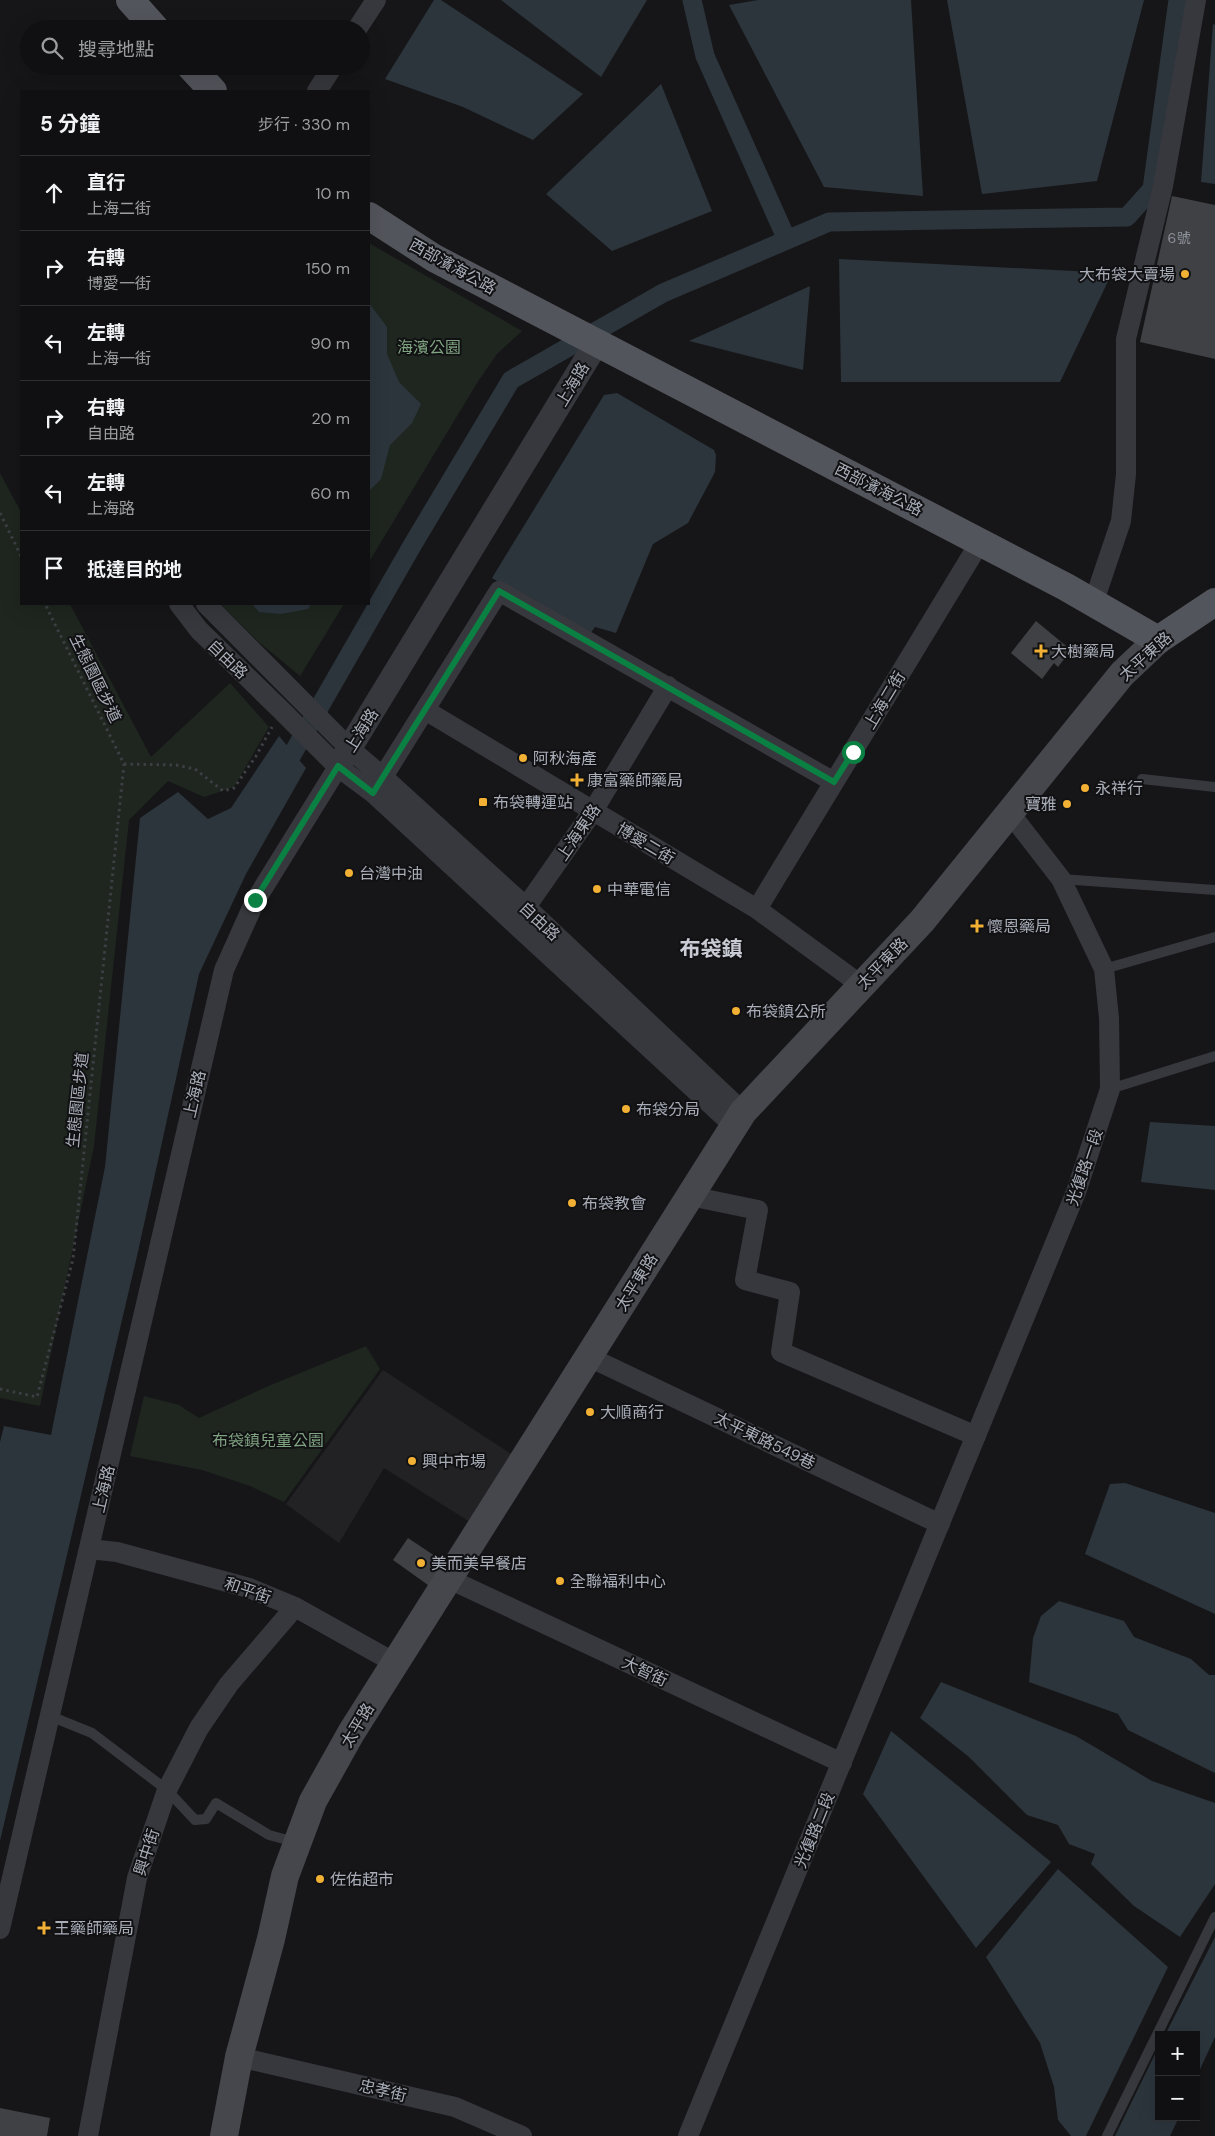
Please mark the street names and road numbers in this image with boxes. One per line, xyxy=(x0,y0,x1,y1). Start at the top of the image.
street label: 西部濱海公路 xyxy=(406,234,500,299)
street label: 上海路 xyxy=(551,358,594,410)
street label: 西部濱海公路 xyxy=(831,458,926,521)
street label: 太平東路 xyxy=(1115,627,1176,686)
street label: 生態園區步道 xyxy=(65,630,126,726)
street label: 自由路 xyxy=(203,635,252,684)
street label: 上海二街 xyxy=(859,667,910,733)
street label: 上海路 xyxy=(340,704,383,756)
street label: 上海東路 xyxy=(552,800,605,865)
street label: 博愛二街 xyxy=(613,818,679,869)
street label: 自由路 xyxy=(515,897,564,945)
street label: 太平東路 xyxy=(853,933,912,994)
street label: 生態園區步道 xyxy=(62,1051,93,1149)
street label: 上海路 xyxy=(179,1068,210,1120)
street label: 光復路一段 xyxy=(1062,1126,1107,1208)
street label: 太平東路 xyxy=(611,1250,662,1315)
street label: 太平東路549巷 xyxy=(711,1407,819,1474)
street label: 上海路 xyxy=(88,1463,119,1515)
street label: 和平街 xyxy=(222,1573,274,1608)
street label: 大智街 xyxy=(619,1652,671,1691)
street label: 太平路 xyxy=(336,1699,379,1751)
street label: 光復路二段 xyxy=(790,1789,839,1871)
street label: 興中街 xyxy=(129,1826,164,1878)
street label: 忠孝街 xyxy=(357,2075,409,2106)

